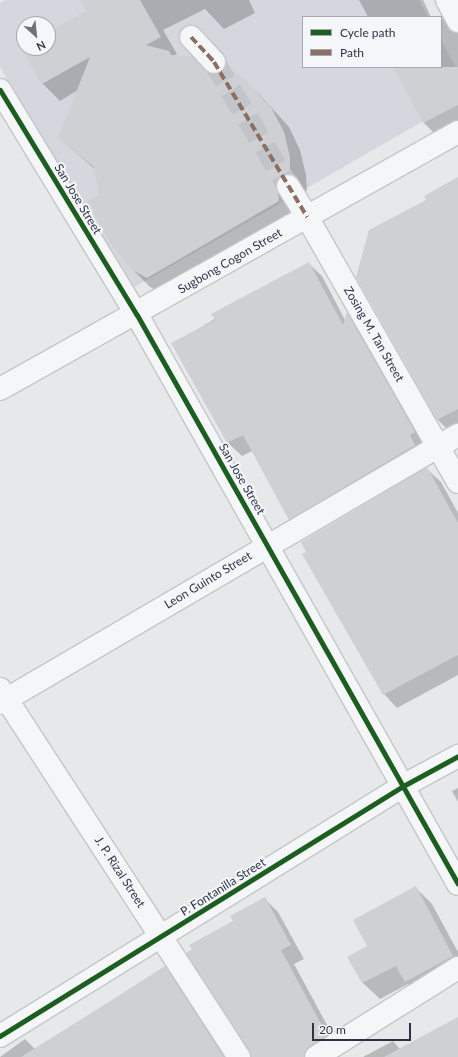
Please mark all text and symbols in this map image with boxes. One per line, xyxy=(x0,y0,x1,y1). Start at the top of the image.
north arrow xyxy=(16,16,56,56)
legend xyxy=(302,16,442,68)
text: Cycle path xyxy=(340,25,395,40)
text: N xyxy=(34,39,48,54)
text: Path xyxy=(340,45,364,60)
street label: San Jose Street xyxy=(51,161,105,237)
street label: Sugbong Cogon Street xyxy=(175,225,285,297)
street label: Zosing M. Tan Street xyxy=(341,284,407,384)
street label: San Jose Street xyxy=(216,441,268,517)
street label: Leon Guinto Street xyxy=(162,548,254,612)
street label: J. P. Rizal Street xyxy=(92,834,148,910)
street label: P. Fontanilla Street xyxy=(178,855,268,919)
scale bar xyxy=(314,1015,413,1041)
text: 20 m xyxy=(319,1022,346,1037)

